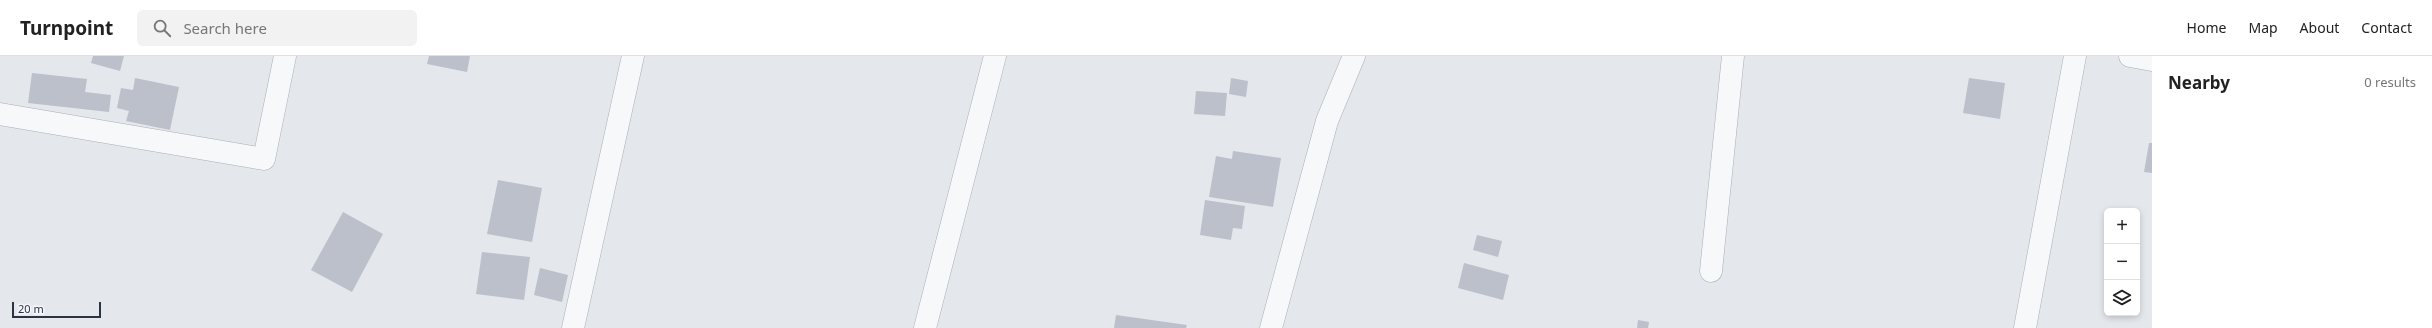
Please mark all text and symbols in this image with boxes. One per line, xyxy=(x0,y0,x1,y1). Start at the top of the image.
search box xyxy=(137,10,417,46)
text: Turnpoint xyxy=(20,15,113,41)
icon: search xyxy=(151,17,173,39)
text: Search here xyxy=(183,18,267,38)
text: Home xyxy=(2187,18,2226,37)
text: Map xyxy=(2248,18,2278,37)
text: About xyxy=(2300,18,2339,37)
text: Contact xyxy=(2361,18,2412,37)
text: Nearby xyxy=(2168,71,2230,94)
text: 0 results xyxy=(2364,73,2416,91)
map controls xyxy=(2104,208,2140,316)
button: + xyxy=(2104,208,2140,244)
button: − xyxy=(2104,244,2140,280)
button: layers xyxy=(2104,280,2140,316)
scale bar xyxy=(12,300,101,319)
text: 20 m xyxy=(18,301,44,316)

